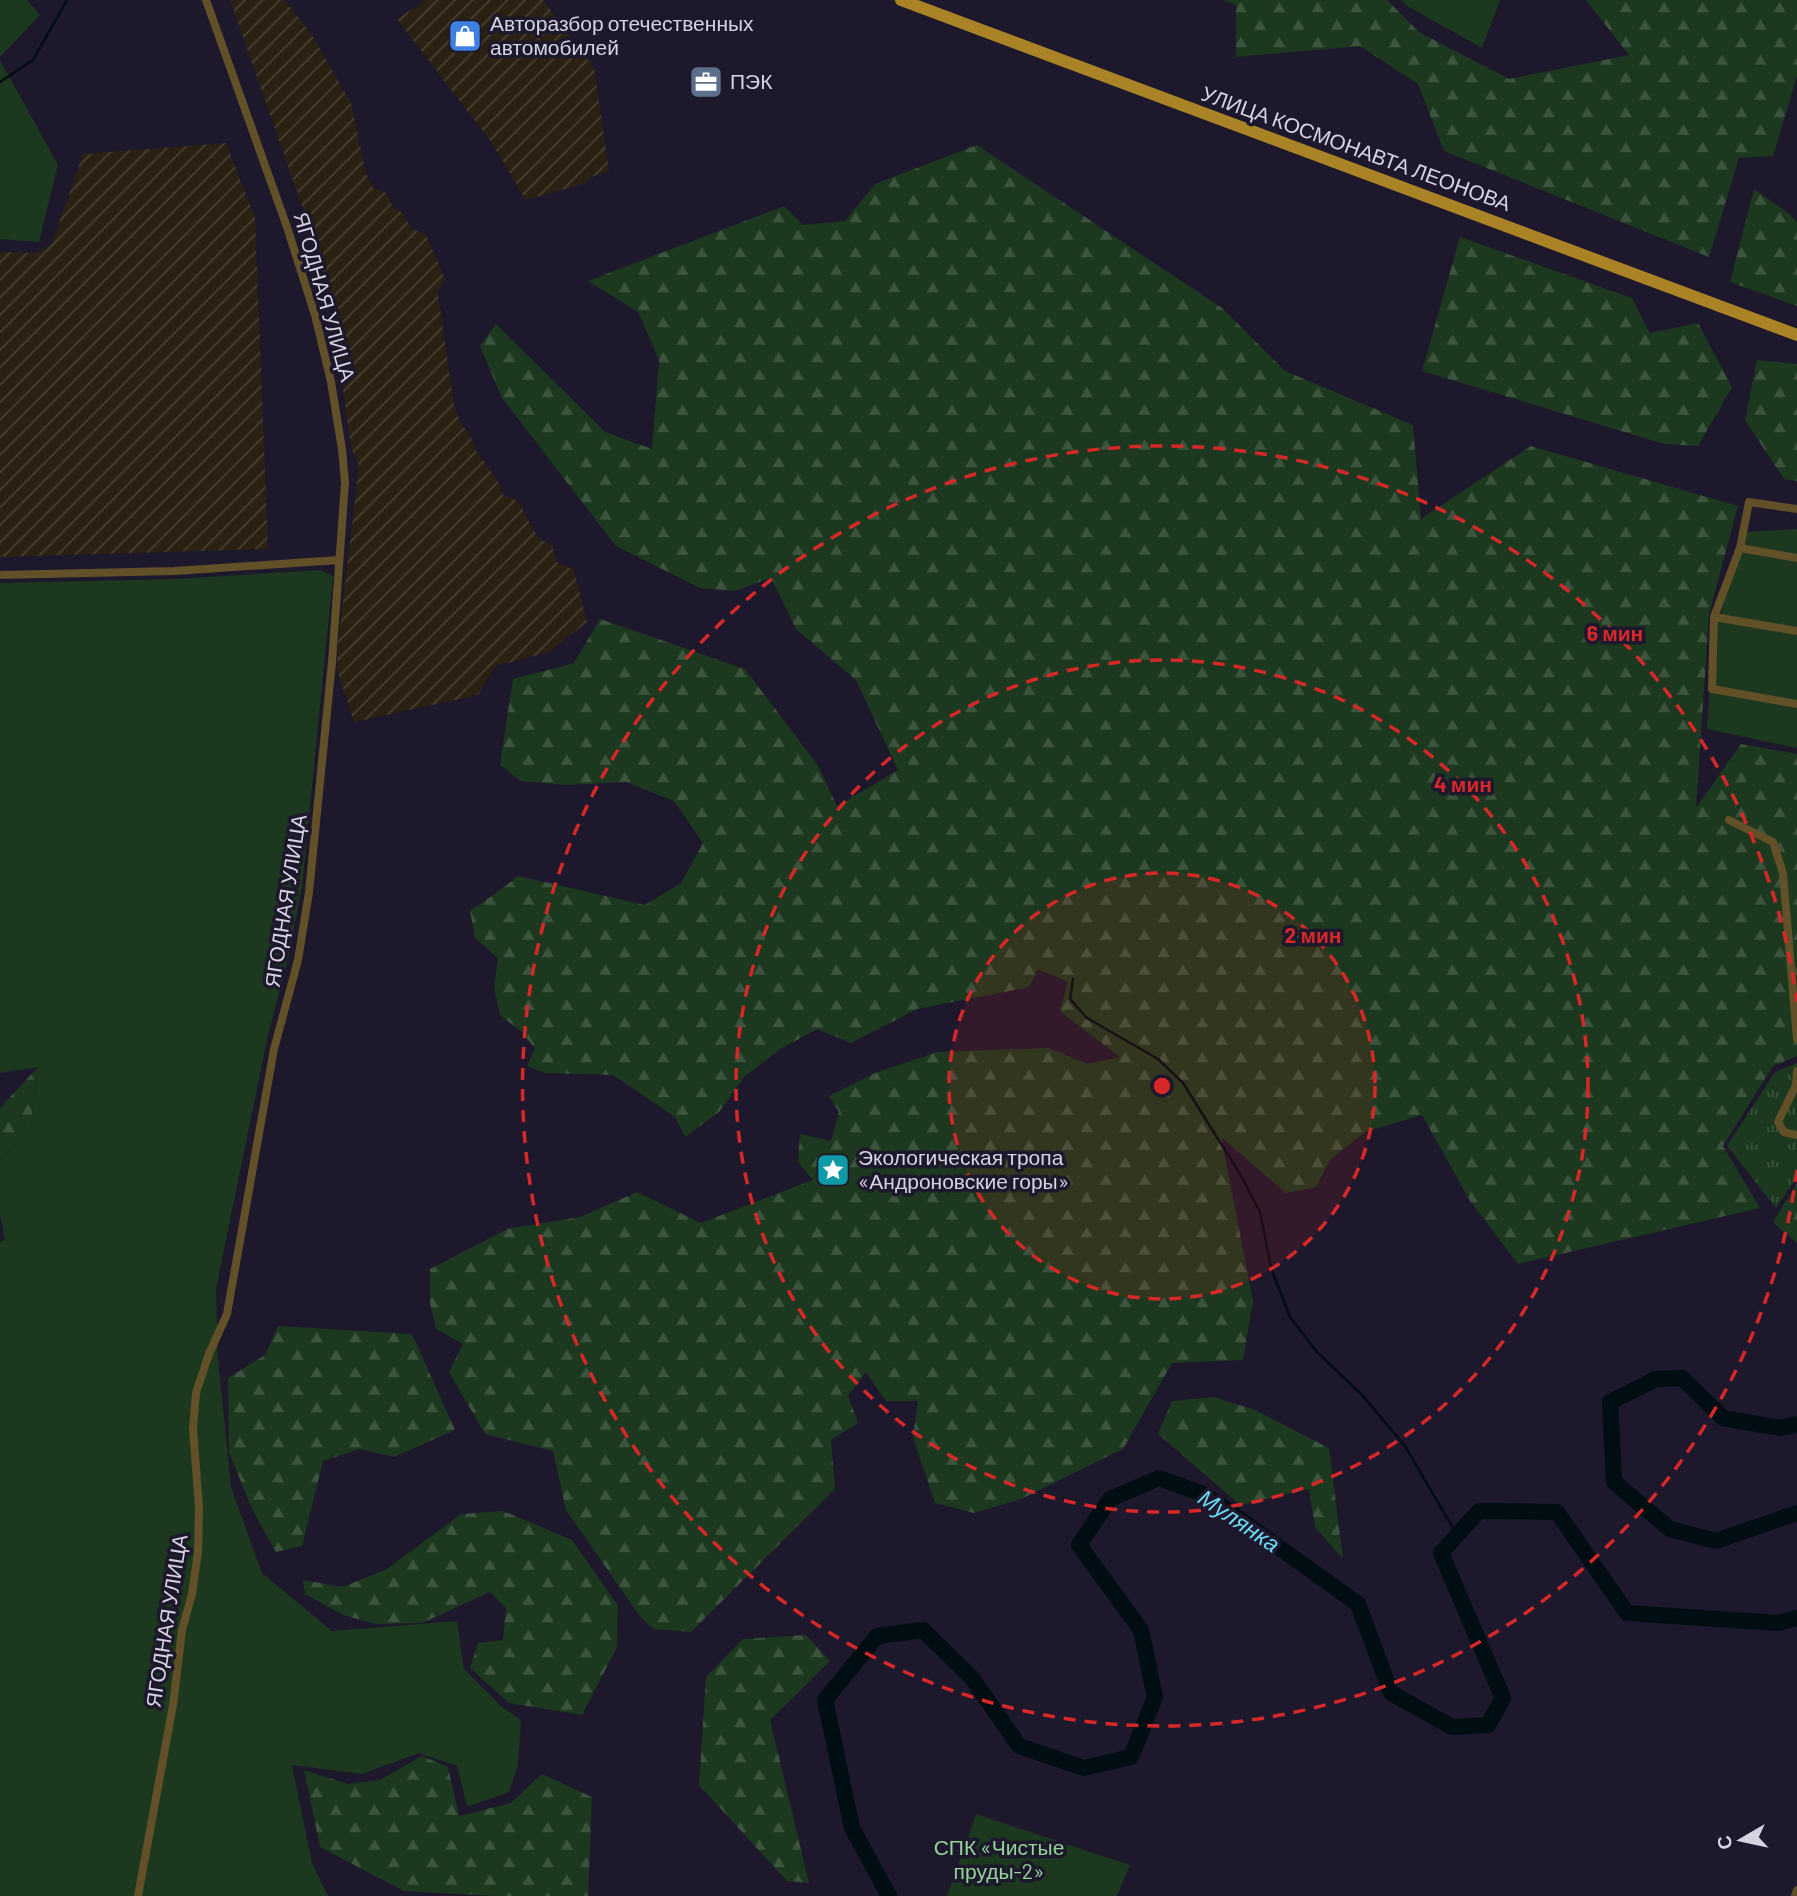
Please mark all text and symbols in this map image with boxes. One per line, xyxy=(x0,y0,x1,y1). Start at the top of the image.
place label: Авторазбор отечественных автомобилей xyxy=(490,10,754,59)
shop icon: Авторазбор отечественных автомобилей xyxy=(446,17,484,55)
office icon: ПЭК xyxy=(687,63,725,101)
place label: ПЭК xyxy=(730,68,773,93)
street label: УЛИЦА КОСМОНАВТА ЛЕОНОВА xyxy=(1198,80,1515,215)
street label: ЯГОДНАЯ УЛИЦА xyxy=(289,209,362,384)
text: 6 мин xyxy=(1587,620,1643,645)
text: 4 мин xyxy=(1434,771,1492,796)
street label: ЯГОДНАЯ УЛИЦА xyxy=(258,812,311,989)
text: 2 мин xyxy=(1284,922,1342,947)
centre of rings xyxy=(1150,1074,1174,1098)
place label: Экологическая тропа «Андроновские горы» xyxy=(858,1144,1069,1193)
place icon: Экологическая тропа «Андроновские горы» xyxy=(814,1151,852,1189)
water label: Мулянка xyxy=(1193,1483,1286,1558)
street label: ЯГОДНАЯ УЛИЦА xyxy=(139,1532,192,1709)
north arrow xyxy=(1706,1805,1776,1875)
park label: СПК «Чистые пруды-2» xyxy=(934,1834,1064,1883)
text: С xyxy=(1711,1834,1736,1851)

